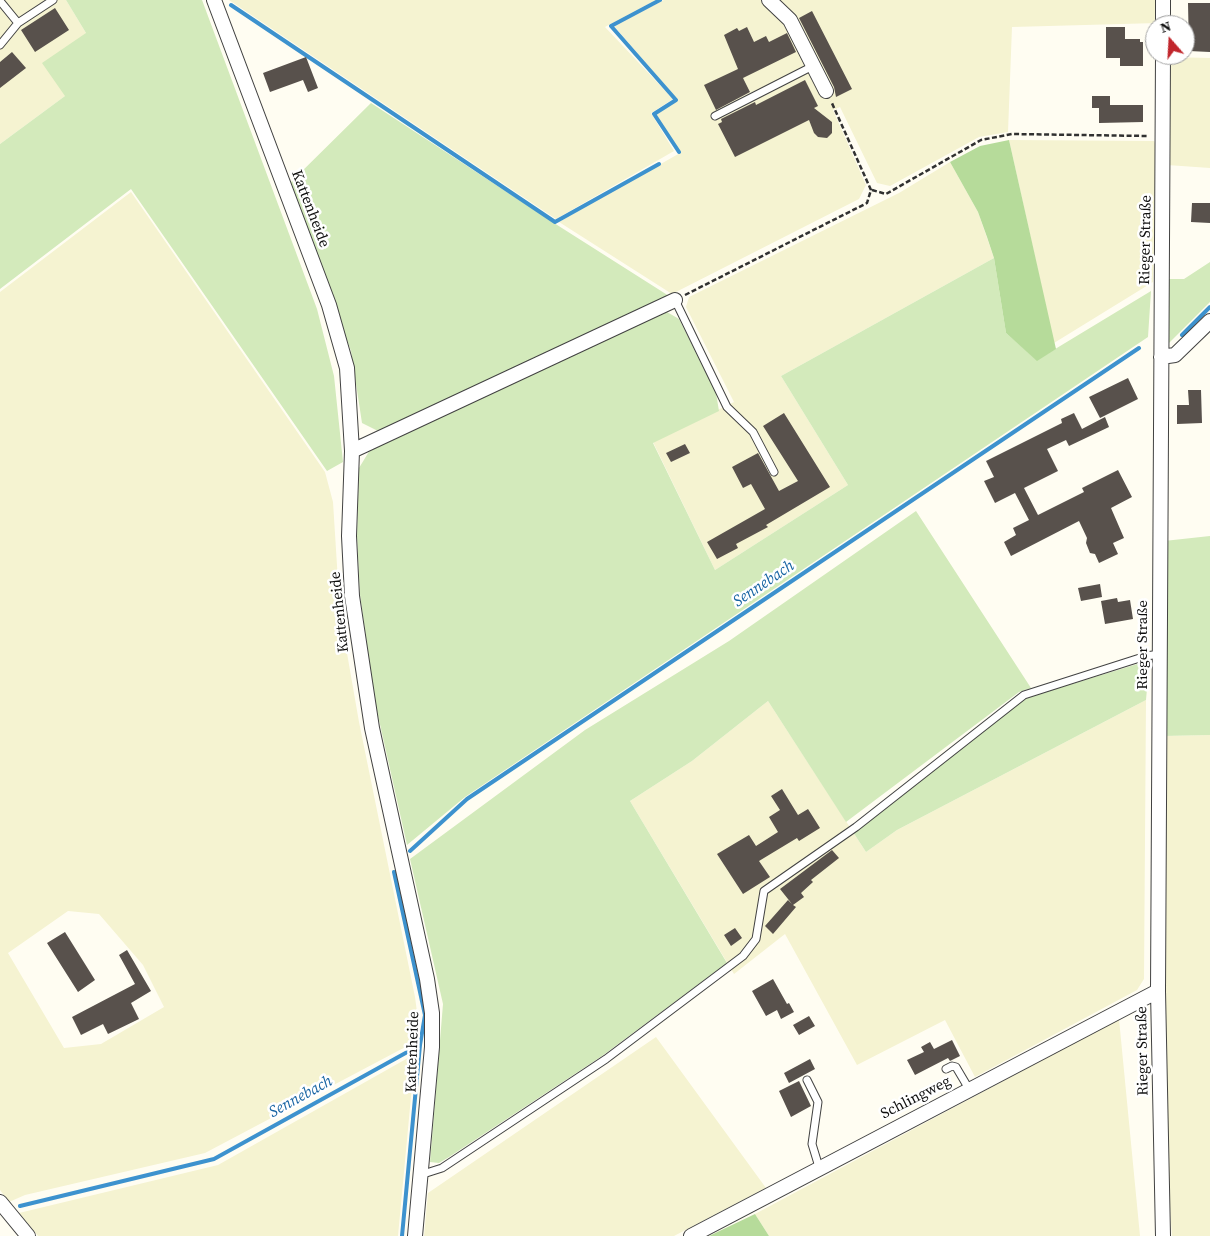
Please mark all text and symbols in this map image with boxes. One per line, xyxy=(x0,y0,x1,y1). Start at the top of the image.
north arrow xyxy=(1145,15,1195,65)
text: N xyxy=(1157,16,1174,38)
street label: Kattenheide xyxy=(287,168,333,250)
street label: Rieger Straße xyxy=(1136,195,1156,285)
water label: Sennebach xyxy=(730,557,798,611)
street label: Kattenheide xyxy=(327,571,353,653)
street label: Rieger Straße xyxy=(1134,600,1152,690)
street label: Rieger Straße xyxy=(1133,1006,1153,1096)
street label: Kattenheide xyxy=(403,1011,423,1093)
water label: Sennebach xyxy=(266,1072,336,1122)
street label: Schlingweg xyxy=(878,1073,954,1123)

